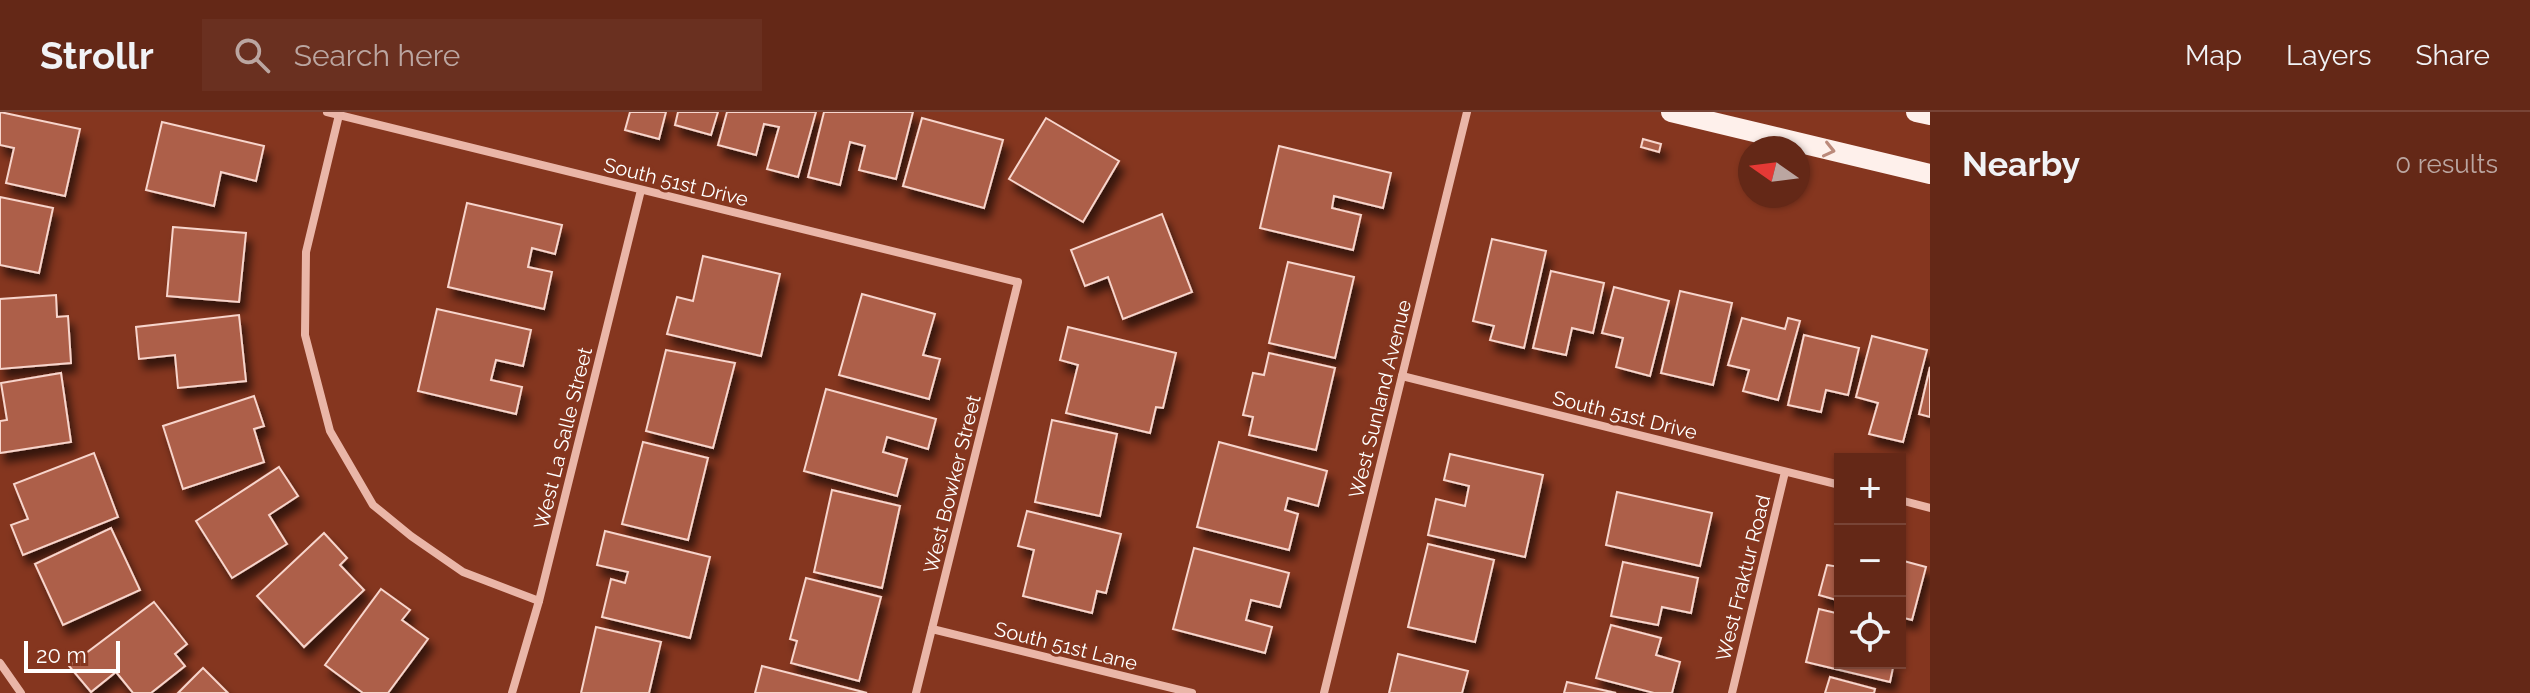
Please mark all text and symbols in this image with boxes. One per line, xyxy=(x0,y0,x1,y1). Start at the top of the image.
search box xyxy=(202,19,762,91)
text: Strollr xyxy=(40,33,154,78)
icon: search xyxy=(230,33,274,77)
text: Search here xyxy=(294,38,460,73)
text: Map xyxy=(2185,39,2242,72)
text: Layers xyxy=(2286,39,2372,72)
text: Share xyxy=(2416,39,2490,72)
north arrow xyxy=(1738,136,1810,208)
one-way arrow xyxy=(1821,140,1835,157)
text: Nearby xyxy=(1962,144,2080,184)
text: 0 results xyxy=(2395,149,2498,179)
street label: South 51st Drive xyxy=(601,152,751,212)
street label: West Sunland Avenue xyxy=(1344,297,1416,501)
street label: West La Salle Street xyxy=(529,344,597,531)
street label: South 51st Drive xyxy=(1550,385,1700,445)
street label: West Bowker Street xyxy=(918,392,986,576)
map controls xyxy=(1834,453,1906,669)
button: + xyxy=(1834,453,1906,525)
street label: West Fraktur Road xyxy=(1711,492,1775,664)
button: − xyxy=(1834,525,1906,597)
button: locate xyxy=(1834,597,1906,669)
street label: South 51st Lane xyxy=(992,617,1140,675)
scale bar xyxy=(24,637,120,673)
text: 20 m xyxy=(36,642,87,668)

